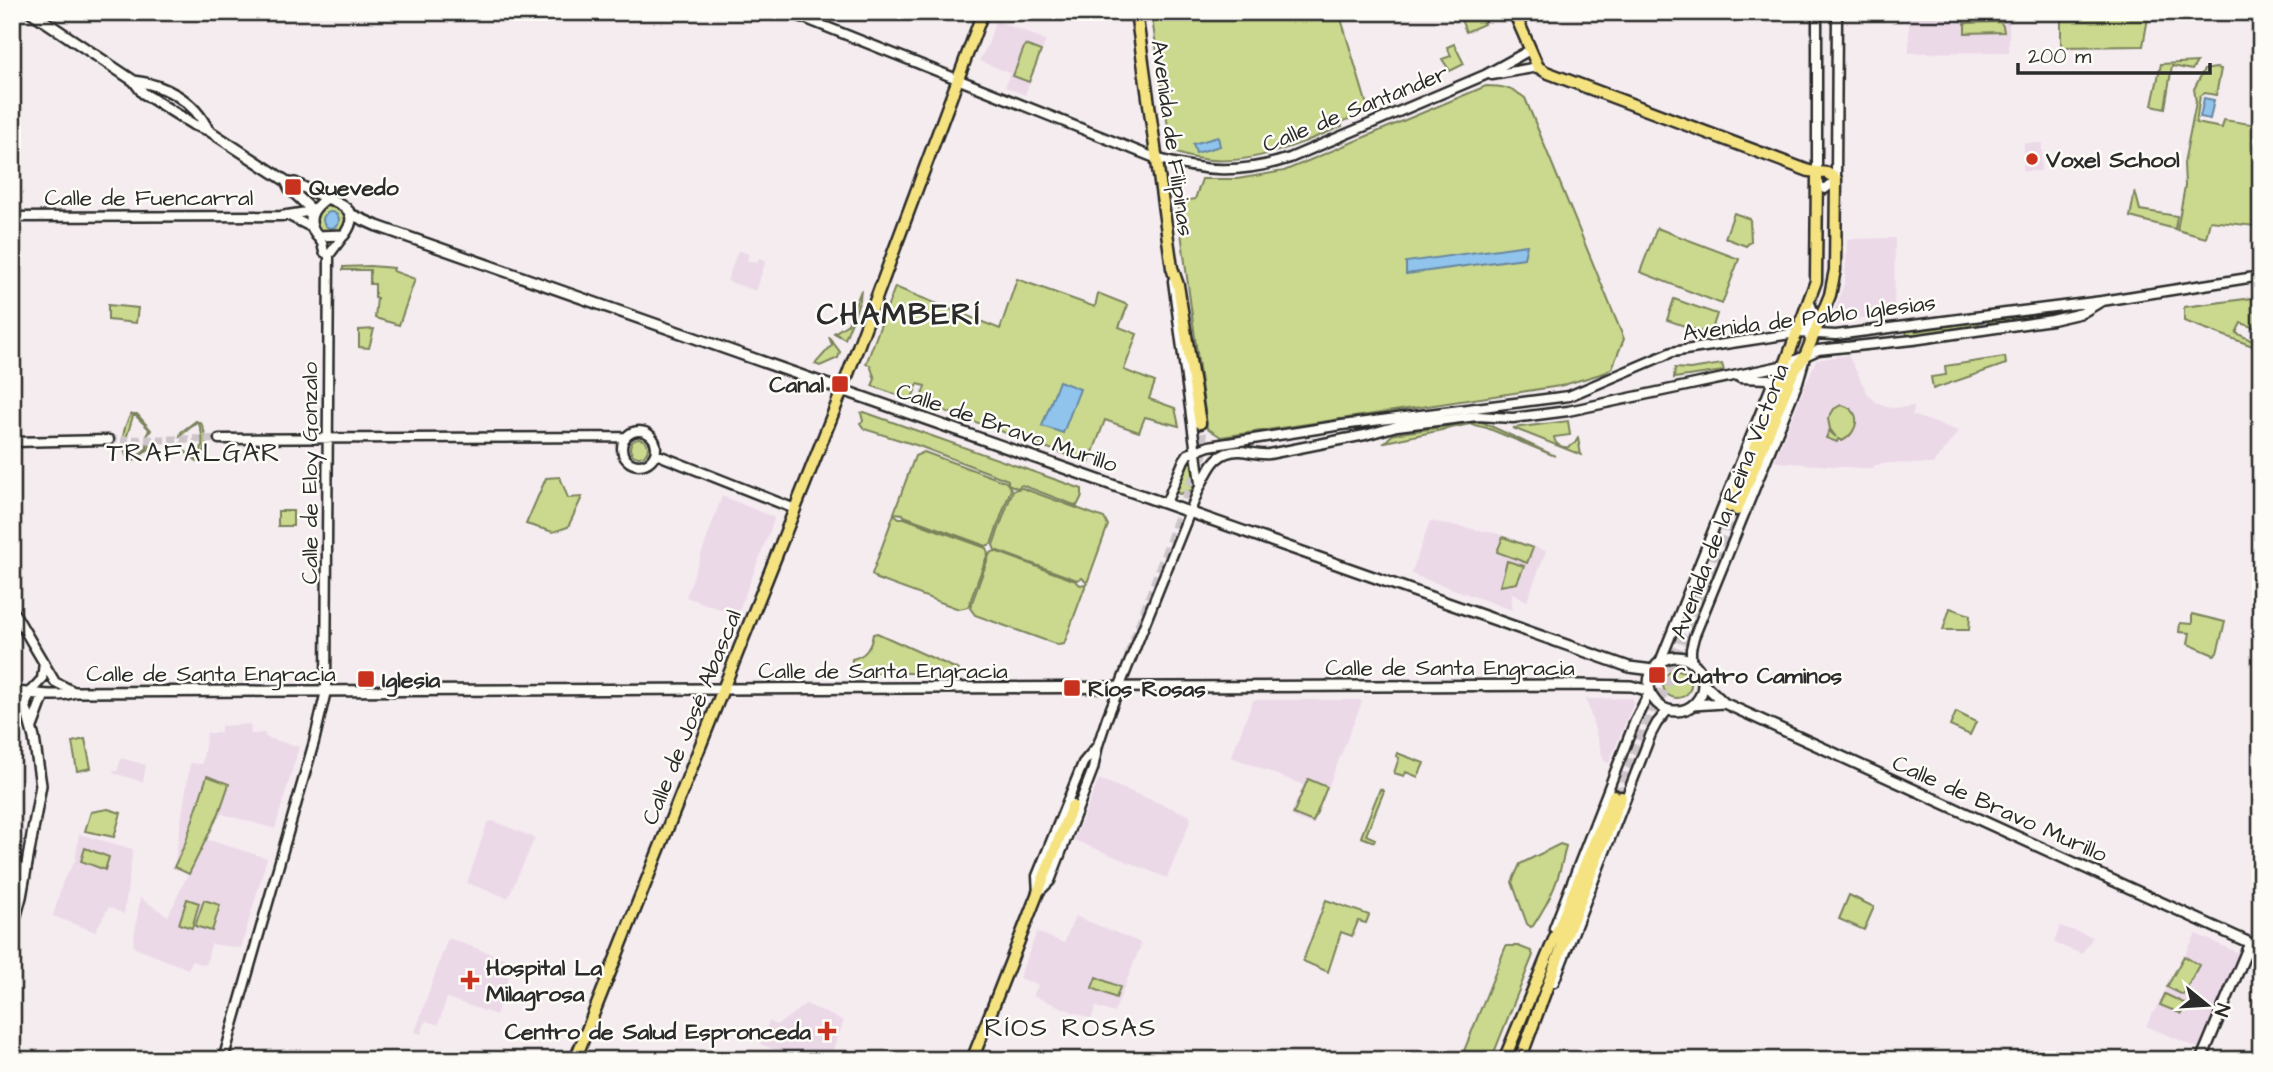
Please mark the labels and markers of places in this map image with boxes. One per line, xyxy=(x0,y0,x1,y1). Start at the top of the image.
place label: Voxel School xyxy=(2045,144,2180,176)
marker: Voxel School xyxy=(2024,151,2040,167)
place label: Quevedo xyxy=(309,172,399,204)
marker: Quevedo xyxy=(283,177,303,197)
place label: Canal xyxy=(769,369,824,401)
marker: Canal xyxy=(830,374,850,394)
place label: Cuatro Caminos xyxy=(1673,660,1843,692)
place label: Iglesia xyxy=(382,664,440,697)
marker: Cuatro Caminos xyxy=(1647,665,1667,685)
marker: Iglesia xyxy=(356,669,376,689)
place label: Ríos Rosas xyxy=(1088,673,1206,705)
marker: Ríos Rosas xyxy=(1062,678,1082,698)
place label: Hospital La Milagrosa xyxy=(486,952,602,1011)
marker: Hospital La Milagrosa xyxy=(460,970,480,990)
place label: Centro de Salud Espronceda xyxy=(505,1016,811,1048)
marker: Centro de Salud Espronceda xyxy=(817,1021,837,1041)

